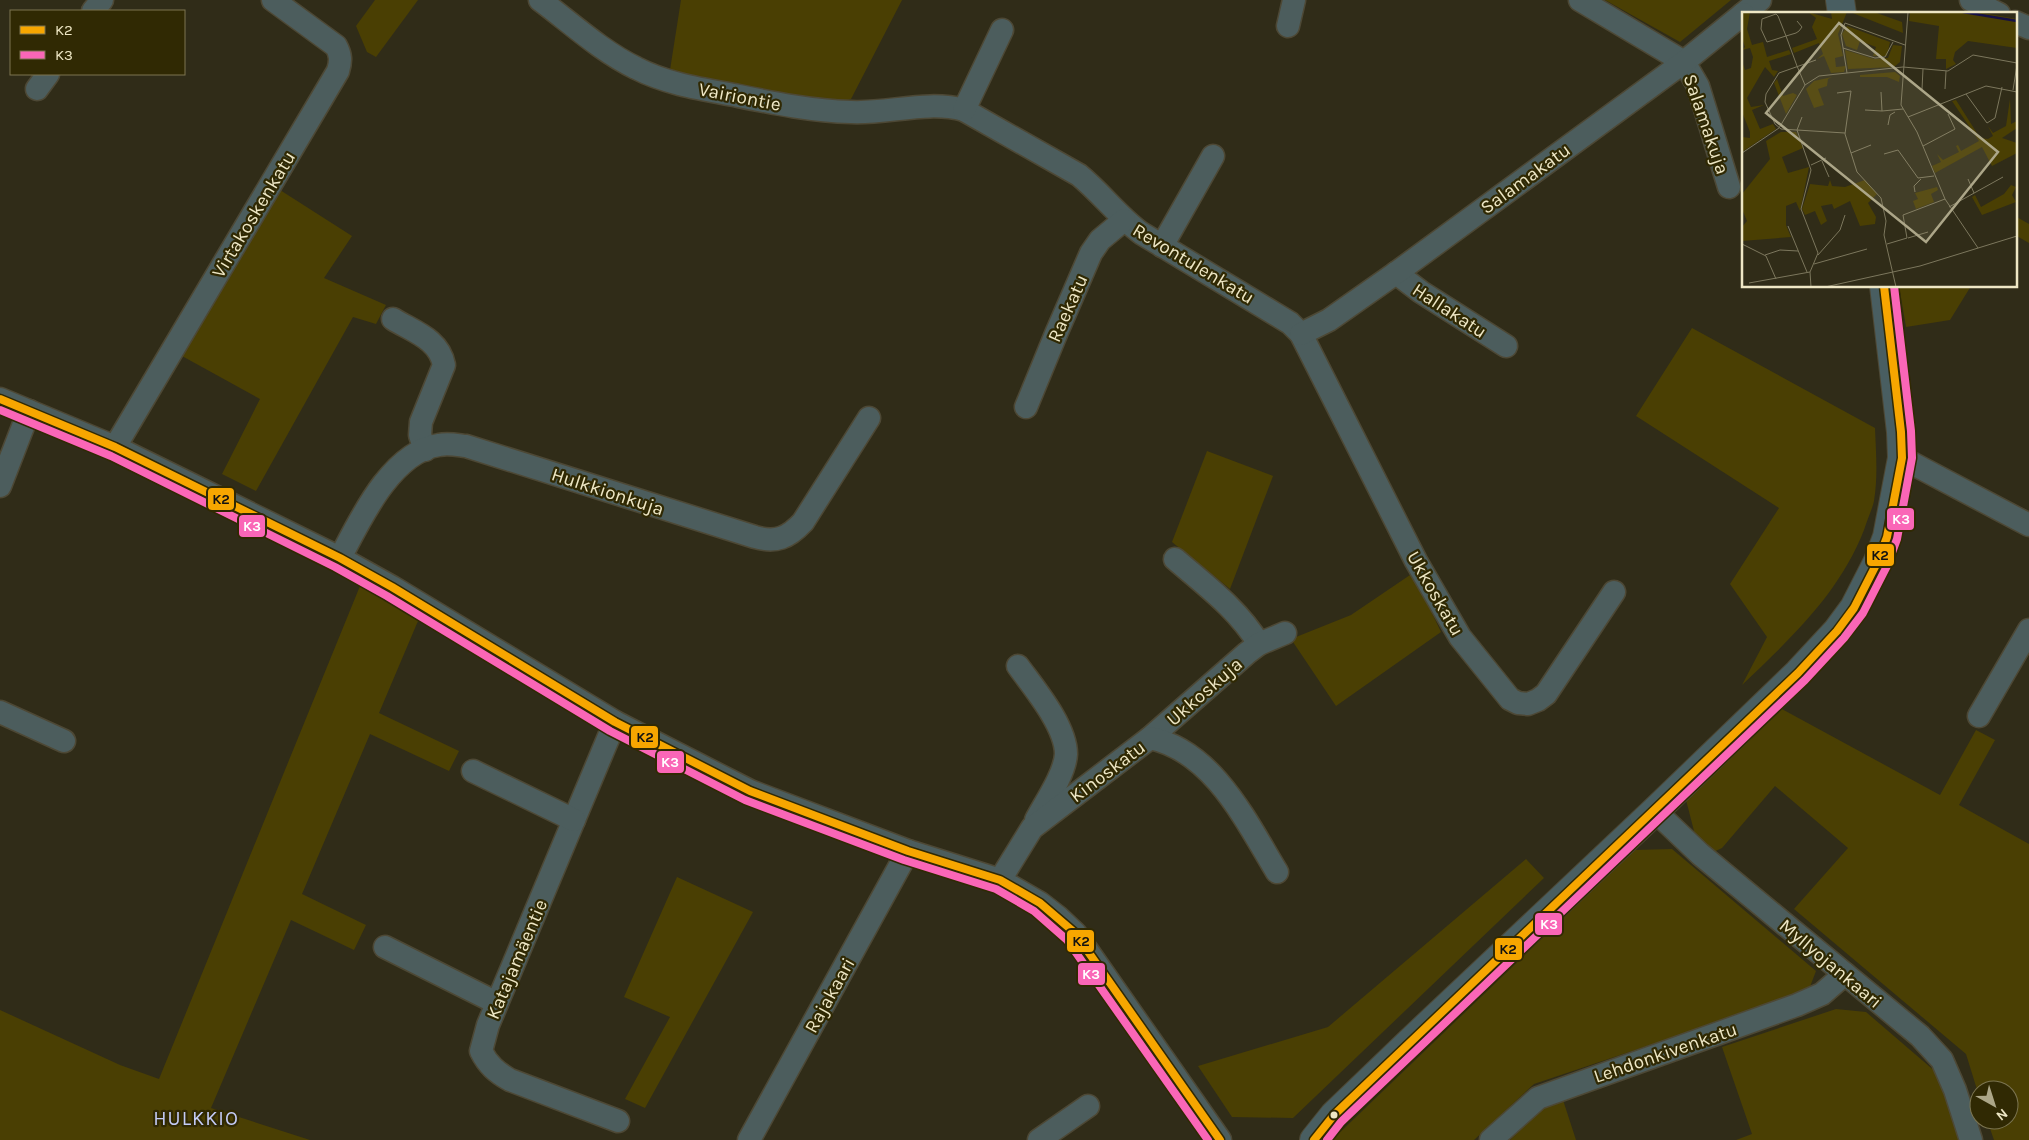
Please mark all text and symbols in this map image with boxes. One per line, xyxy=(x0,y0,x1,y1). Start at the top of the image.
legend xyxy=(10,10,185,75)
inset map xyxy=(1742,12,2016,288)
text: K2 xyxy=(55,21,73,39)
text: K3 xyxy=(55,46,73,64)
street label: Salamakuja xyxy=(1679,71,1733,177)
street label: Vairiontie xyxy=(697,78,783,116)
street label: Salamakatu xyxy=(1476,139,1575,219)
street label: Virtakoskenkatu xyxy=(207,147,300,282)
street label: Revontulenkatu xyxy=(1129,219,1258,309)
street label: Raekatu xyxy=(1043,271,1093,346)
street label: Hallakatu xyxy=(1408,279,1491,343)
street label: Hulkkionkuja xyxy=(549,463,667,521)
line badge: K2 xyxy=(207,487,235,511)
text: K2 xyxy=(212,491,230,508)
line badge: K3 xyxy=(1886,507,1915,531)
text: K3 xyxy=(1892,511,1910,528)
line badge: K3 xyxy=(238,514,266,538)
text: K3 xyxy=(243,518,261,535)
line badge: K2 xyxy=(1866,543,1895,567)
street label: Ukkoskatu xyxy=(1402,547,1468,640)
text: K2 xyxy=(1871,547,1889,564)
street label: Ukkoskuja xyxy=(1162,653,1247,731)
line badge: K2 xyxy=(630,725,659,749)
text: K2 xyxy=(636,729,654,746)
street label: Kinoskatu xyxy=(1065,736,1150,807)
line badge: K3 xyxy=(656,750,685,774)
text: K3 xyxy=(661,754,679,771)
street label: Katajamäentie xyxy=(482,896,552,1023)
line badge: K3 xyxy=(1534,912,1563,936)
street label: Myllyojankaari xyxy=(1775,915,1886,1013)
text: K3 xyxy=(1540,916,1558,933)
line badge: K2 xyxy=(1066,929,1095,953)
text: K2 xyxy=(1072,933,1090,950)
line badge: K2 xyxy=(1494,937,1523,961)
text: K2 xyxy=(1499,941,1517,958)
street label: Rajakaari xyxy=(800,954,860,1037)
line badge: K3 xyxy=(1077,962,1106,986)
text: K3 xyxy=(1082,966,1100,983)
street label: Lehdonkivenkatu xyxy=(1591,1018,1740,1088)
north arrow xyxy=(1969,1080,2019,1130)
text: N xyxy=(1993,1105,2011,1124)
district label: HULKKIO xyxy=(153,1107,239,1130)
unlabelled marker xyxy=(1329,1110,1339,1120)

